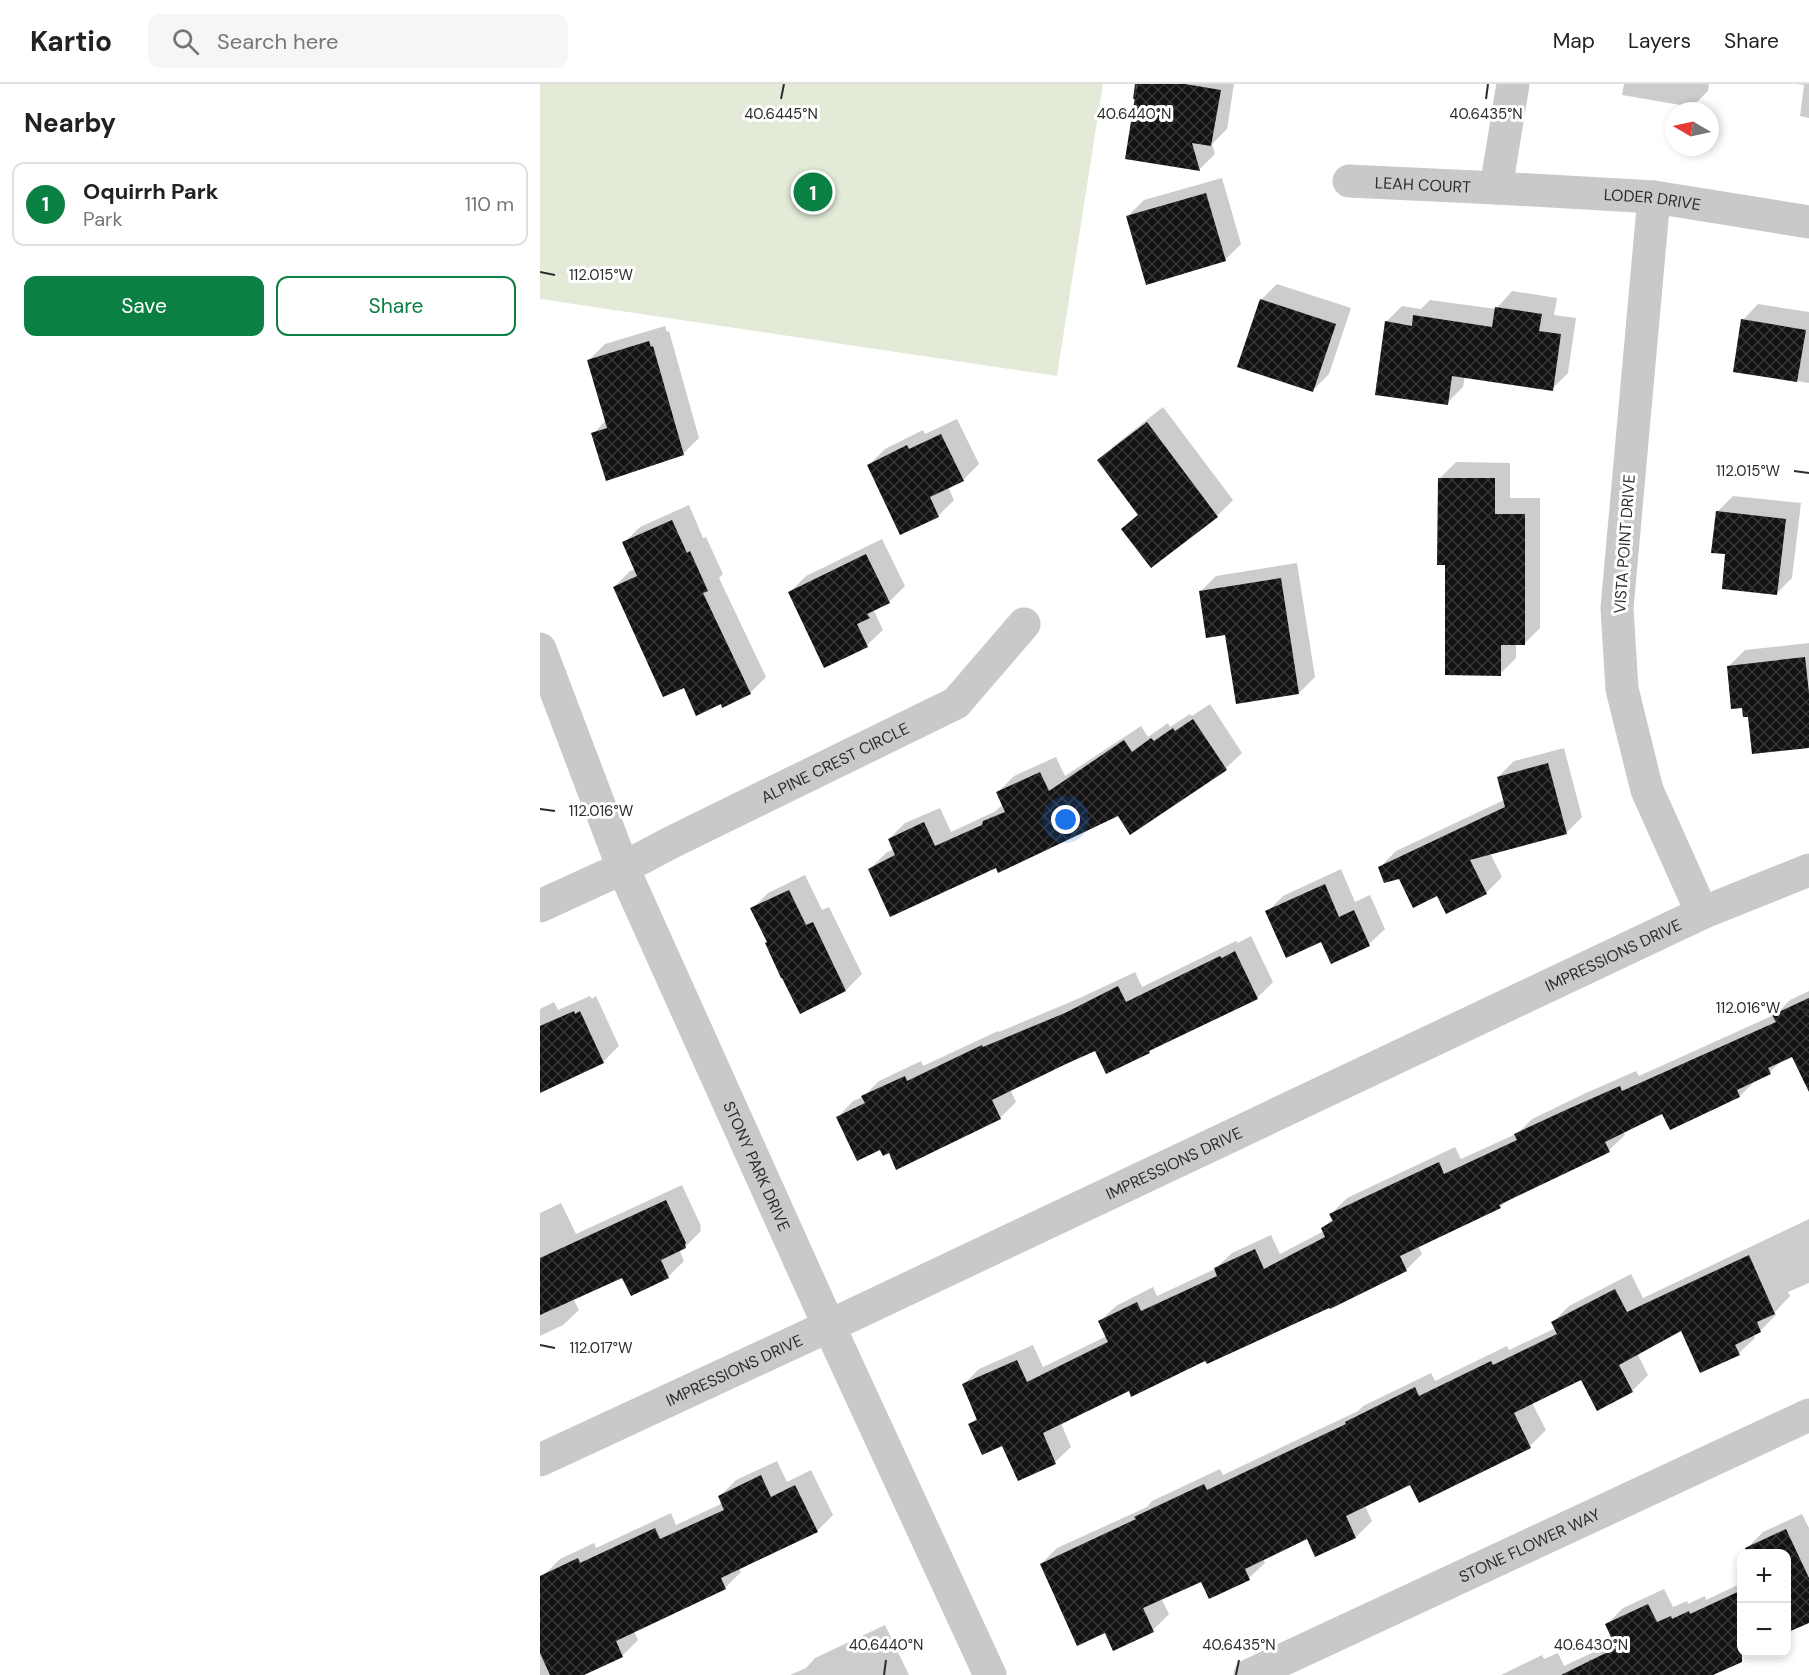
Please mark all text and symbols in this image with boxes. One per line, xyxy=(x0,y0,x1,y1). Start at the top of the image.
search box xyxy=(148,14,568,68)
text: Kartio xyxy=(30,23,112,60)
icon: search xyxy=(169,25,202,58)
text: Search here xyxy=(217,27,338,56)
text: Map xyxy=(1553,27,1595,55)
text: Layers xyxy=(1628,27,1691,55)
text: Share xyxy=(1724,27,1779,55)
north arrow xyxy=(1665,102,1719,156)
text: 40.6445°N xyxy=(744,104,818,124)
text: 40.6440°N xyxy=(1097,104,1171,124)
text: 40.6435°N xyxy=(1449,104,1523,124)
text: Nearby xyxy=(24,106,116,140)
pin: 1 xyxy=(794,170,832,214)
street label: LEAH COURT xyxy=(1374,172,1471,198)
text: Oquirrh Park xyxy=(83,177,218,206)
street label: LODER DRIVE xyxy=(1603,184,1702,215)
text: 1 xyxy=(42,191,49,217)
text: 110 m xyxy=(465,191,514,217)
text: Park xyxy=(83,206,123,232)
text: 112.015°W xyxy=(569,265,634,285)
button: Save xyxy=(24,276,264,336)
button: Share xyxy=(276,276,516,336)
text: 112.015°W xyxy=(1716,461,1781,481)
street label: VISTA POINT DRIVE xyxy=(1609,474,1640,614)
street label: ALPINE CREST CIRCLE xyxy=(757,718,913,808)
text: 112.016°W xyxy=(569,801,634,821)
your location xyxy=(1051,805,1080,834)
street label: IMPRESSIONS DRIVE xyxy=(1542,914,1685,997)
text: 112.016°W xyxy=(1716,998,1781,1018)
street label: STONY PARK DRIVE xyxy=(718,1098,795,1234)
street label: IMPRESSIONS DRIVE xyxy=(1102,1122,1246,1205)
street label: IMPRESSIONS DRIVE xyxy=(663,1330,806,1411)
text: 112.017°W xyxy=(570,1338,633,1358)
street label: STONE FLOWER WAY xyxy=(1455,1504,1604,1587)
map controls xyxy=(1737,1549,1791,1657)
button: + xyxy=(1737,1549,1791,1603)
button: − xyxy=(1737,1603,1791,1657)
text: 40.6440°N xyxy=(849,1635,923,1655)
text: 40.6435°N xyxy=(1202,1635,1276,1655)
text: 40.6430°N xyxy=(1554,1635,1628,1655)

